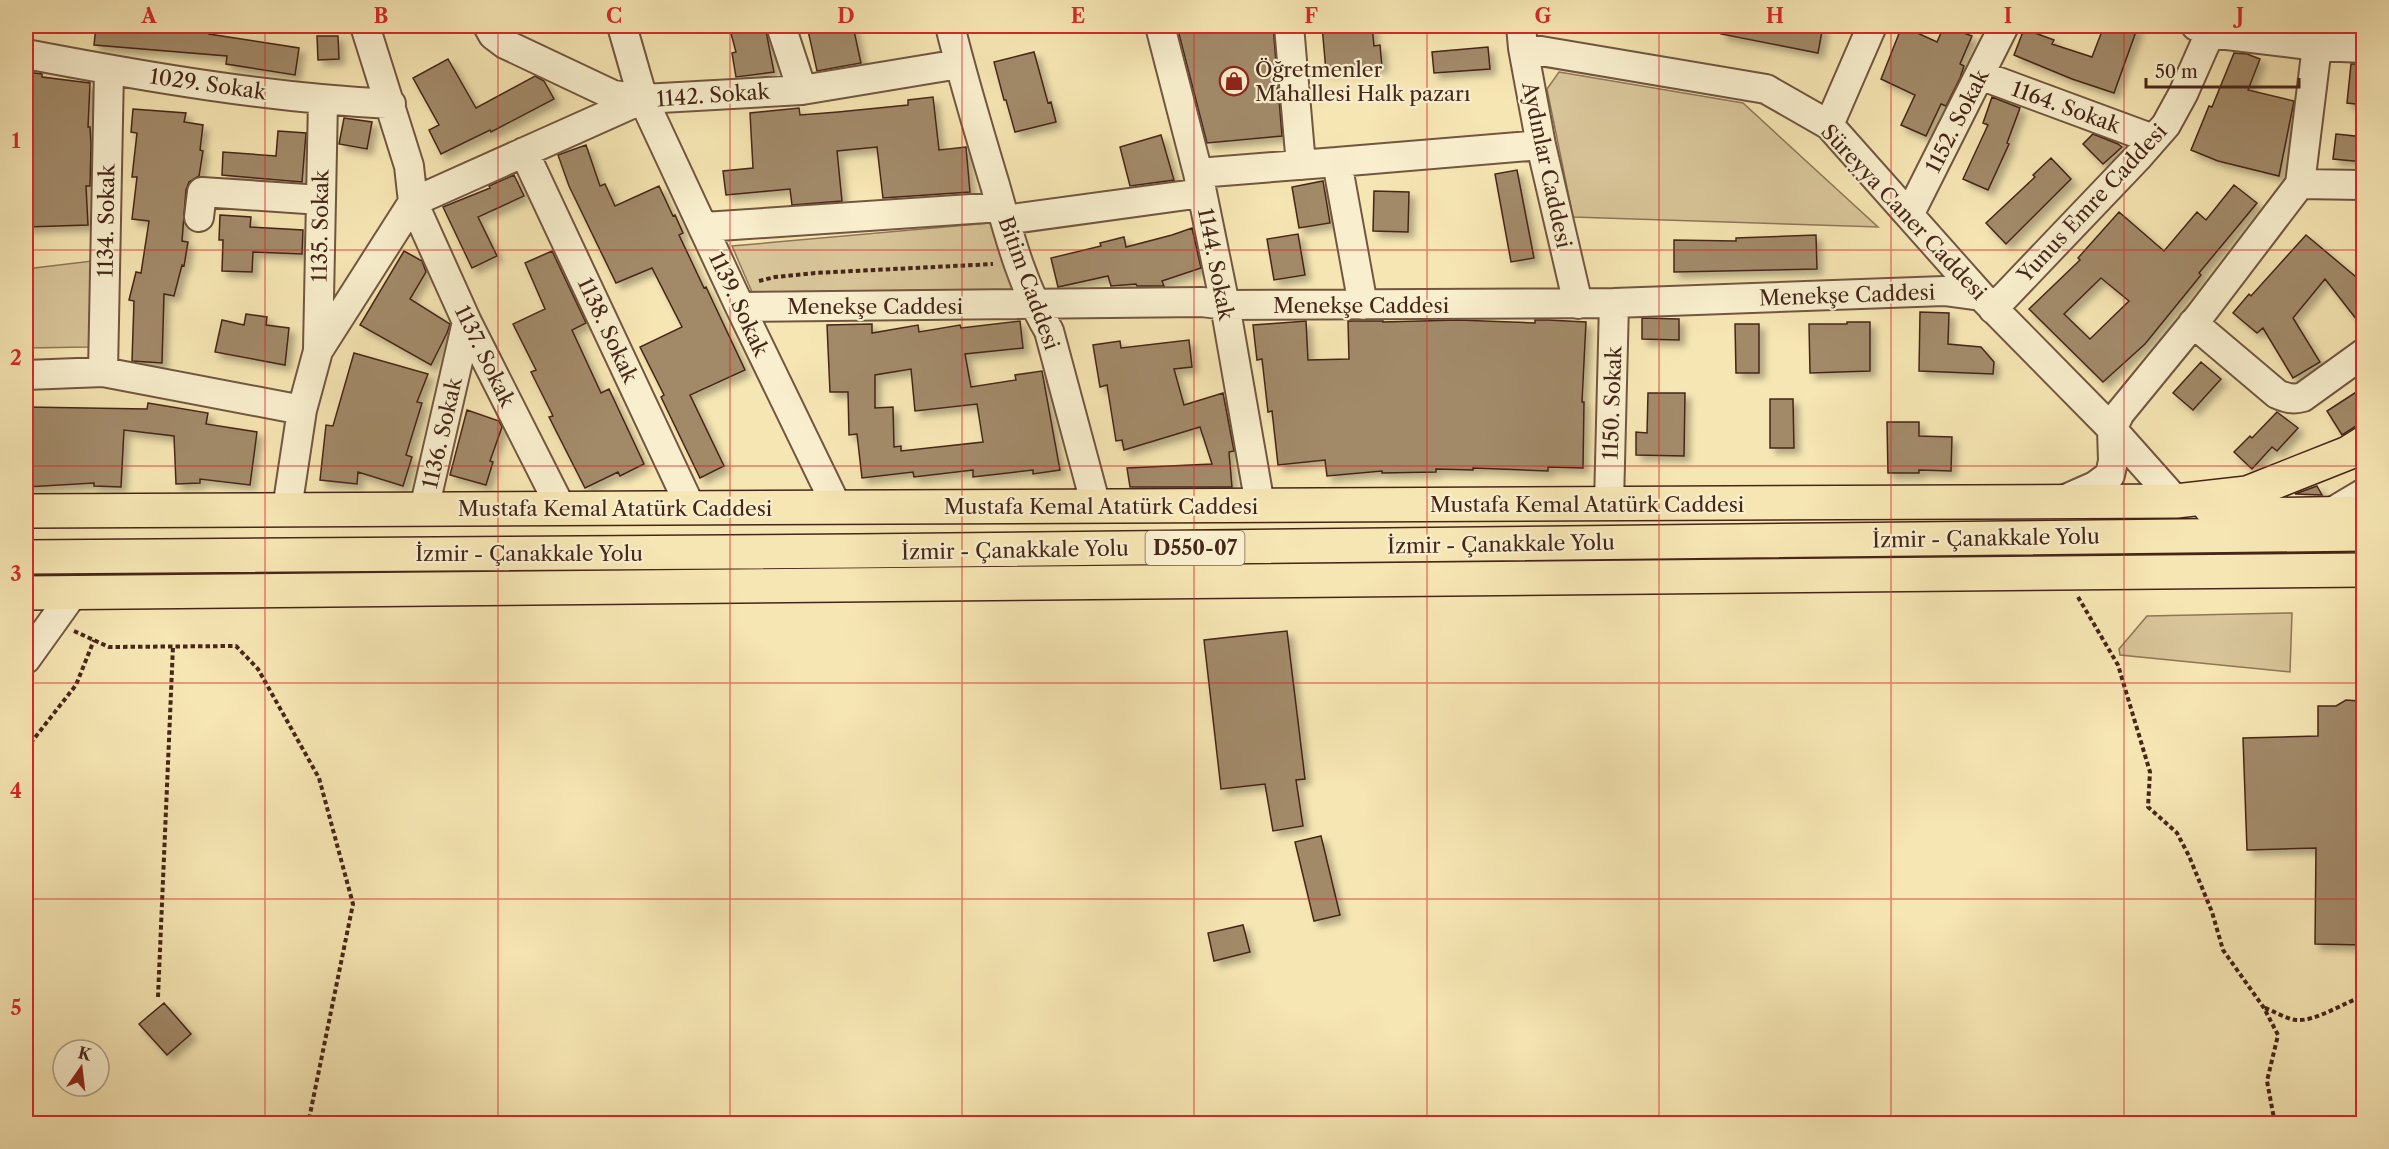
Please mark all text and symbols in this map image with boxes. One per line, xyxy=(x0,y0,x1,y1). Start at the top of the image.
text: A xyxy=(140,4,157,28)
text: B xyxy=(374,4,389,28)
text: C xyxy=(606,4,622,28)
text: D xyxy=(837,4,855,28)
text: E xyxy=(1071,4,1085,28)
text: F xyxy=(1304,4,1318,28)
text: G xyxy=(1535,4,1552,28)
text: H xyxy=(1766,4,1784,28)
text: I xyxy=(2004,4,2012,28)
text: J xyxy=(2232,4,2244,28)
scale bar xyxy=(2146,51,2299,89)
place label: Öğretmenler Mahallesi Halk pazarı xyxy=(1255,57,1470,106)
text: 50 m xyxy=(2155,61,2198,83)
street label: 1029. Sokak xyxy=(148,63,269,105)
street label: 1152. Sokak xyxy=(1920,64,1994,177)
shop icon: Öğretmenler Mahallesi Halk pazarı xyxy=(1218,65,1250,97)
street label: 1164. Sokak xyxy=(2008,76,2124,138)
street label: 1142. Sokak xyxy=(656,79,771,111)
street label: Aydınlar Caddesi xyxy=(1517,79,1577,250)
street label: Süreyya Caner Caddesi xyxy=(1816,119,1992,305)
street label: Yunus Emre Caddesi xyxy=(2012,119,2172,288)
text: 1 xyxy=(12,129,21,153)
street label: 1134. Sokak xyxy=(93,164,119,278)
street label: 1135. Sokak xyxy=(307,169,333,282)
street label: 1144. Sokak xyxy=(1193,206,1239,323)
street label: Bitim Caddesi xyxy=(993,213,1065,353)
street label: 1139. Sokak xyxy=(704,248,774,361)
street label: 1138. Sokak xyxy=(573,273,644,387)
street label: Menekşe Caddesi xyxy=(1759,279,1935,311)
street label: Menekşe Caddesi xyxy=(1273,293,1449,318)
street label: Menekşe Caddesi xyxy=(787,294,963,319)
street label: 1137. Sokak xyxy=(450,301,521,412)
street label: 1150. Sokak xyxy=(1598,345,1627,460)
text: 2 xyxy=(10,346,22,370)
street label: 1136. Sokak xyxy=(417,374,467,491)
street label: Mustafa Kemal Atatürk Caddesi xyxy=(1430,492,1744,517)
street label: Mustafa Kemal Atatürk Caddesi xyxy=(944,494,1258,519)
street label: Mustafa Kemal Atatürk Caddesi xyxy=(458,496,772,521)
street label: İzmir - Çanakkale Yolu xyxy=(1872,524,2100,552)
street label: İzmir - Çanakkale Yolu xyxy=(1387,530,1615,558)
road number: D550-07 xyxy=(1146,531,1244,565)
street label: İzmir - Çanakkale Yolu xyxy=(901,536,1129,564)
street label: İzmir - Çanakkale Yolu xyxy=(415,541,643,566)
text: 3 xyxy=(10,562,22,586)
text: 4 xyxy=(10,779,22,803)
text: 5 xyxy=(10,996,22,1020)
north arrow xyxy=(51,1038,111,1098)
text: K xyxy=(76,1042,94,1065)

